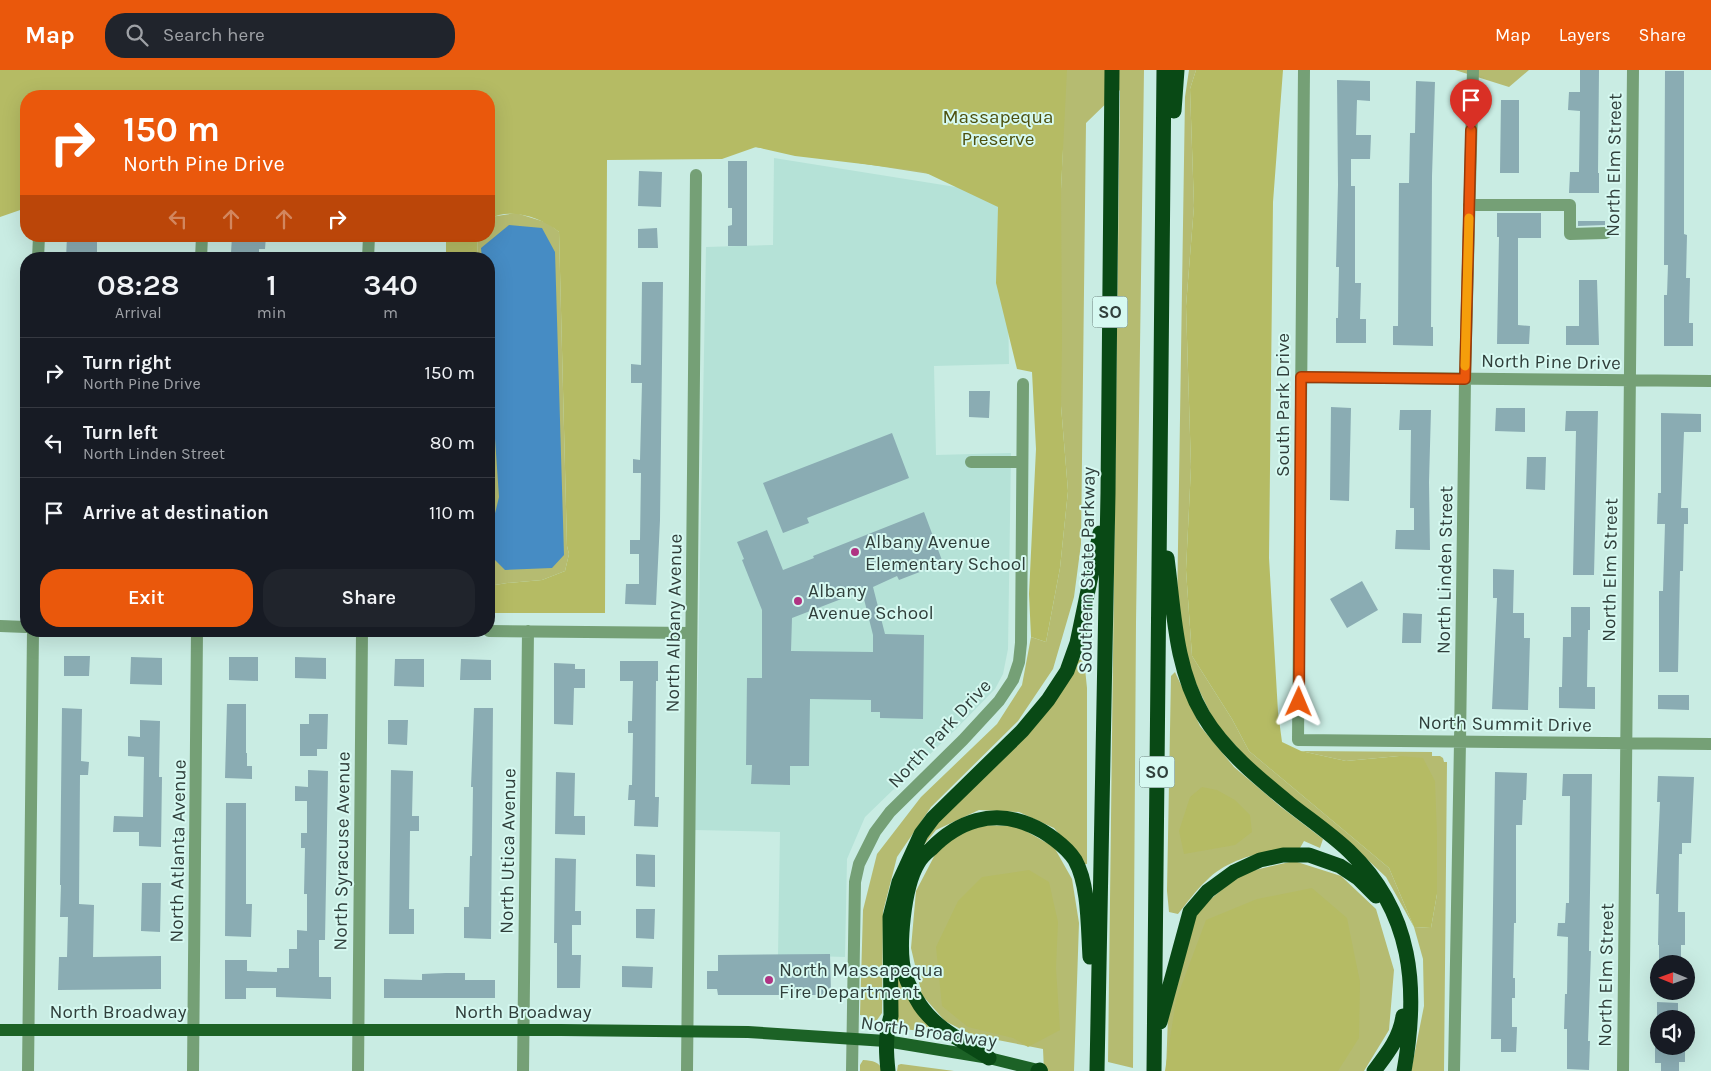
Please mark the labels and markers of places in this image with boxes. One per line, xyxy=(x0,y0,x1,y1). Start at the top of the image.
pin xyxy=(1450,79,1492,130)
place label: Albany Avenue Elementary School xyxy=(865,531,1026,575)
marker: Albany Avenue Elementary School xyxy=(849,546,861,558)
place label: Albany Avenue School xyxy=(808,580,934,624)
marker: Albany Avenue School xyxy=(792,595,804,607)
place label: North Massapequa Fire Department xyxy=(779,959,943,1003)
marker: North Massapequa Fire Department xyxy=(763,974,775,986)

